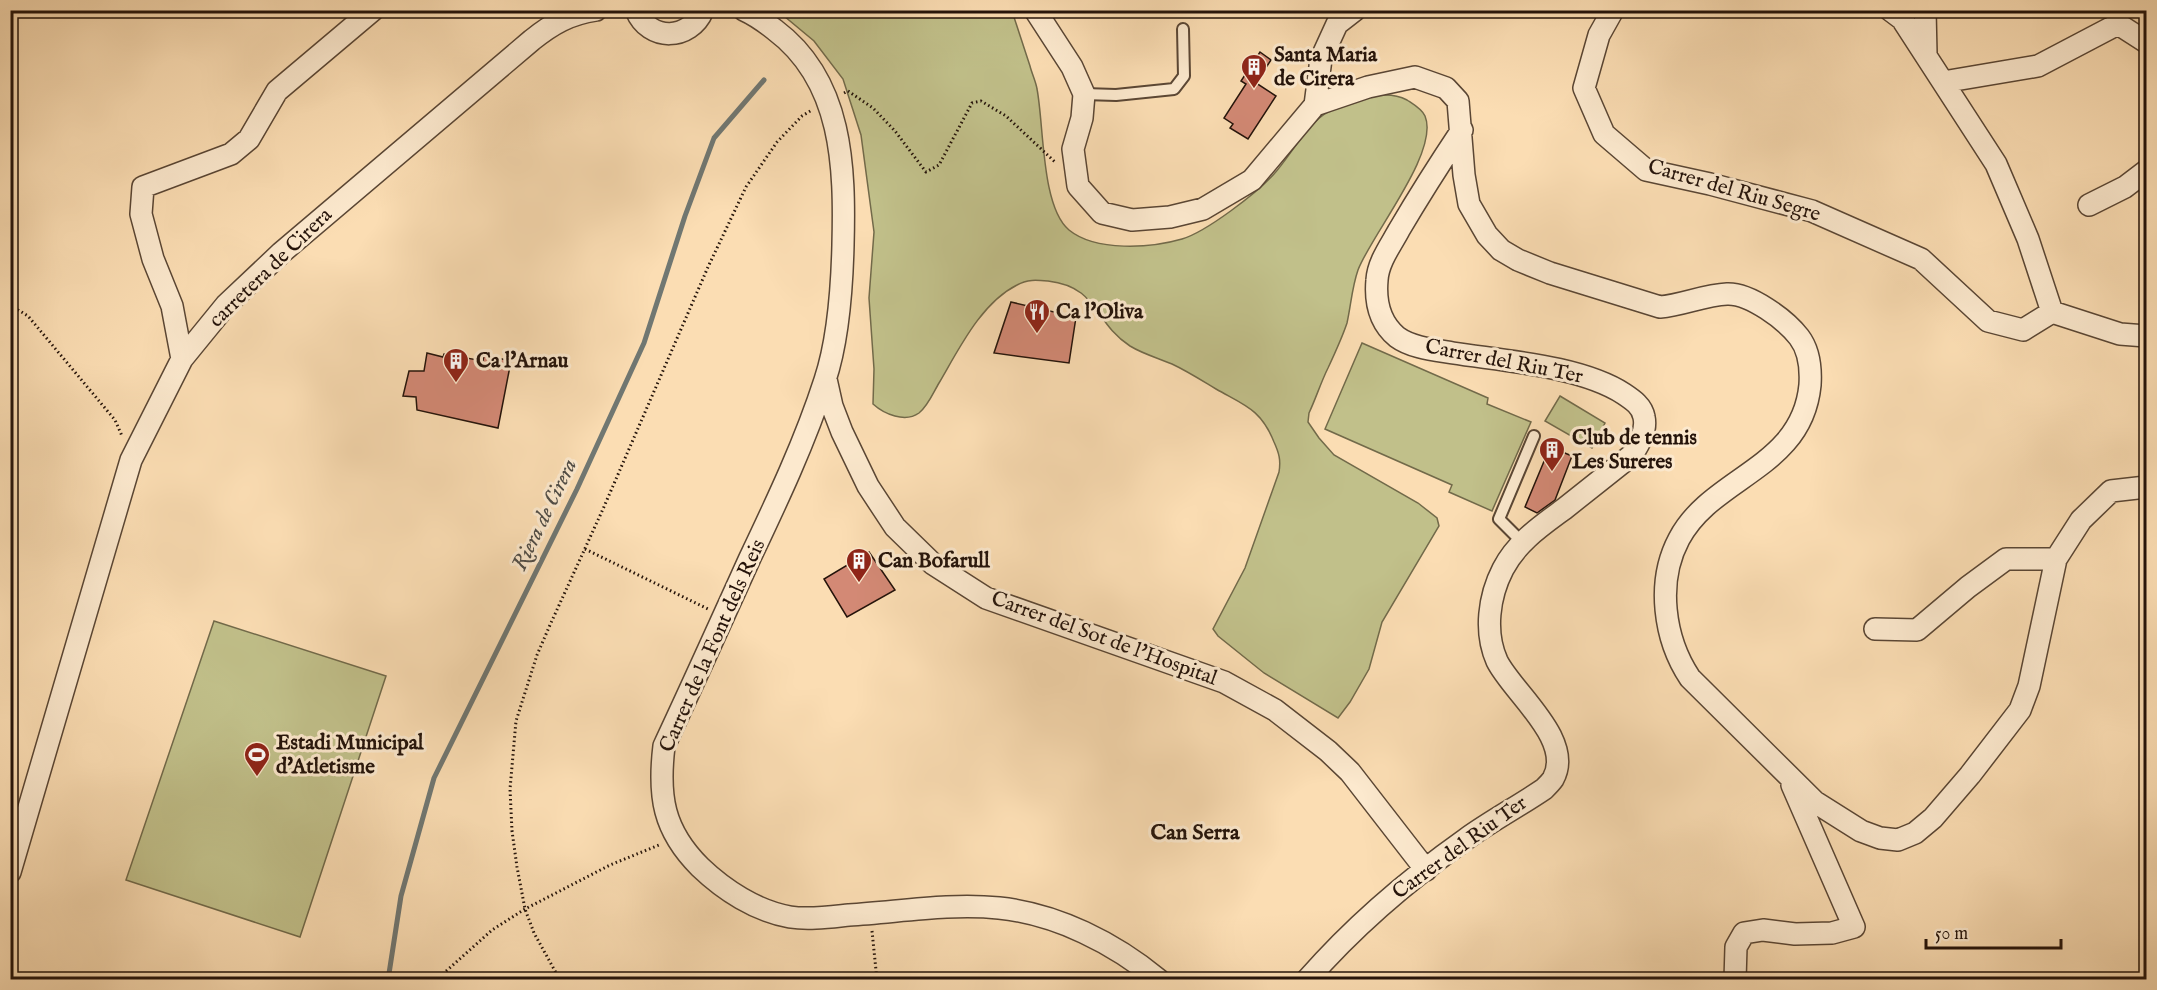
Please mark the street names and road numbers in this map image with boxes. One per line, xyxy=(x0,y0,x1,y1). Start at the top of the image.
street label: Carrer del Riu Segre xyxy=(1644,153,1824,229)
street label: carretera de Cirera xyxy=(204,202,339,334)
street label: Carrer del Riu Ter xyxy=(1423,333,1586,391)
street label: Carrer de la Font dels Reis xyxy=(654,535,772,757)
street label: Carrer del Sot de l'Hospital xyxy=(987,585,1221,693)
street label: Carrer del Riu Ter xyxy=(1387,790,1533,906)

